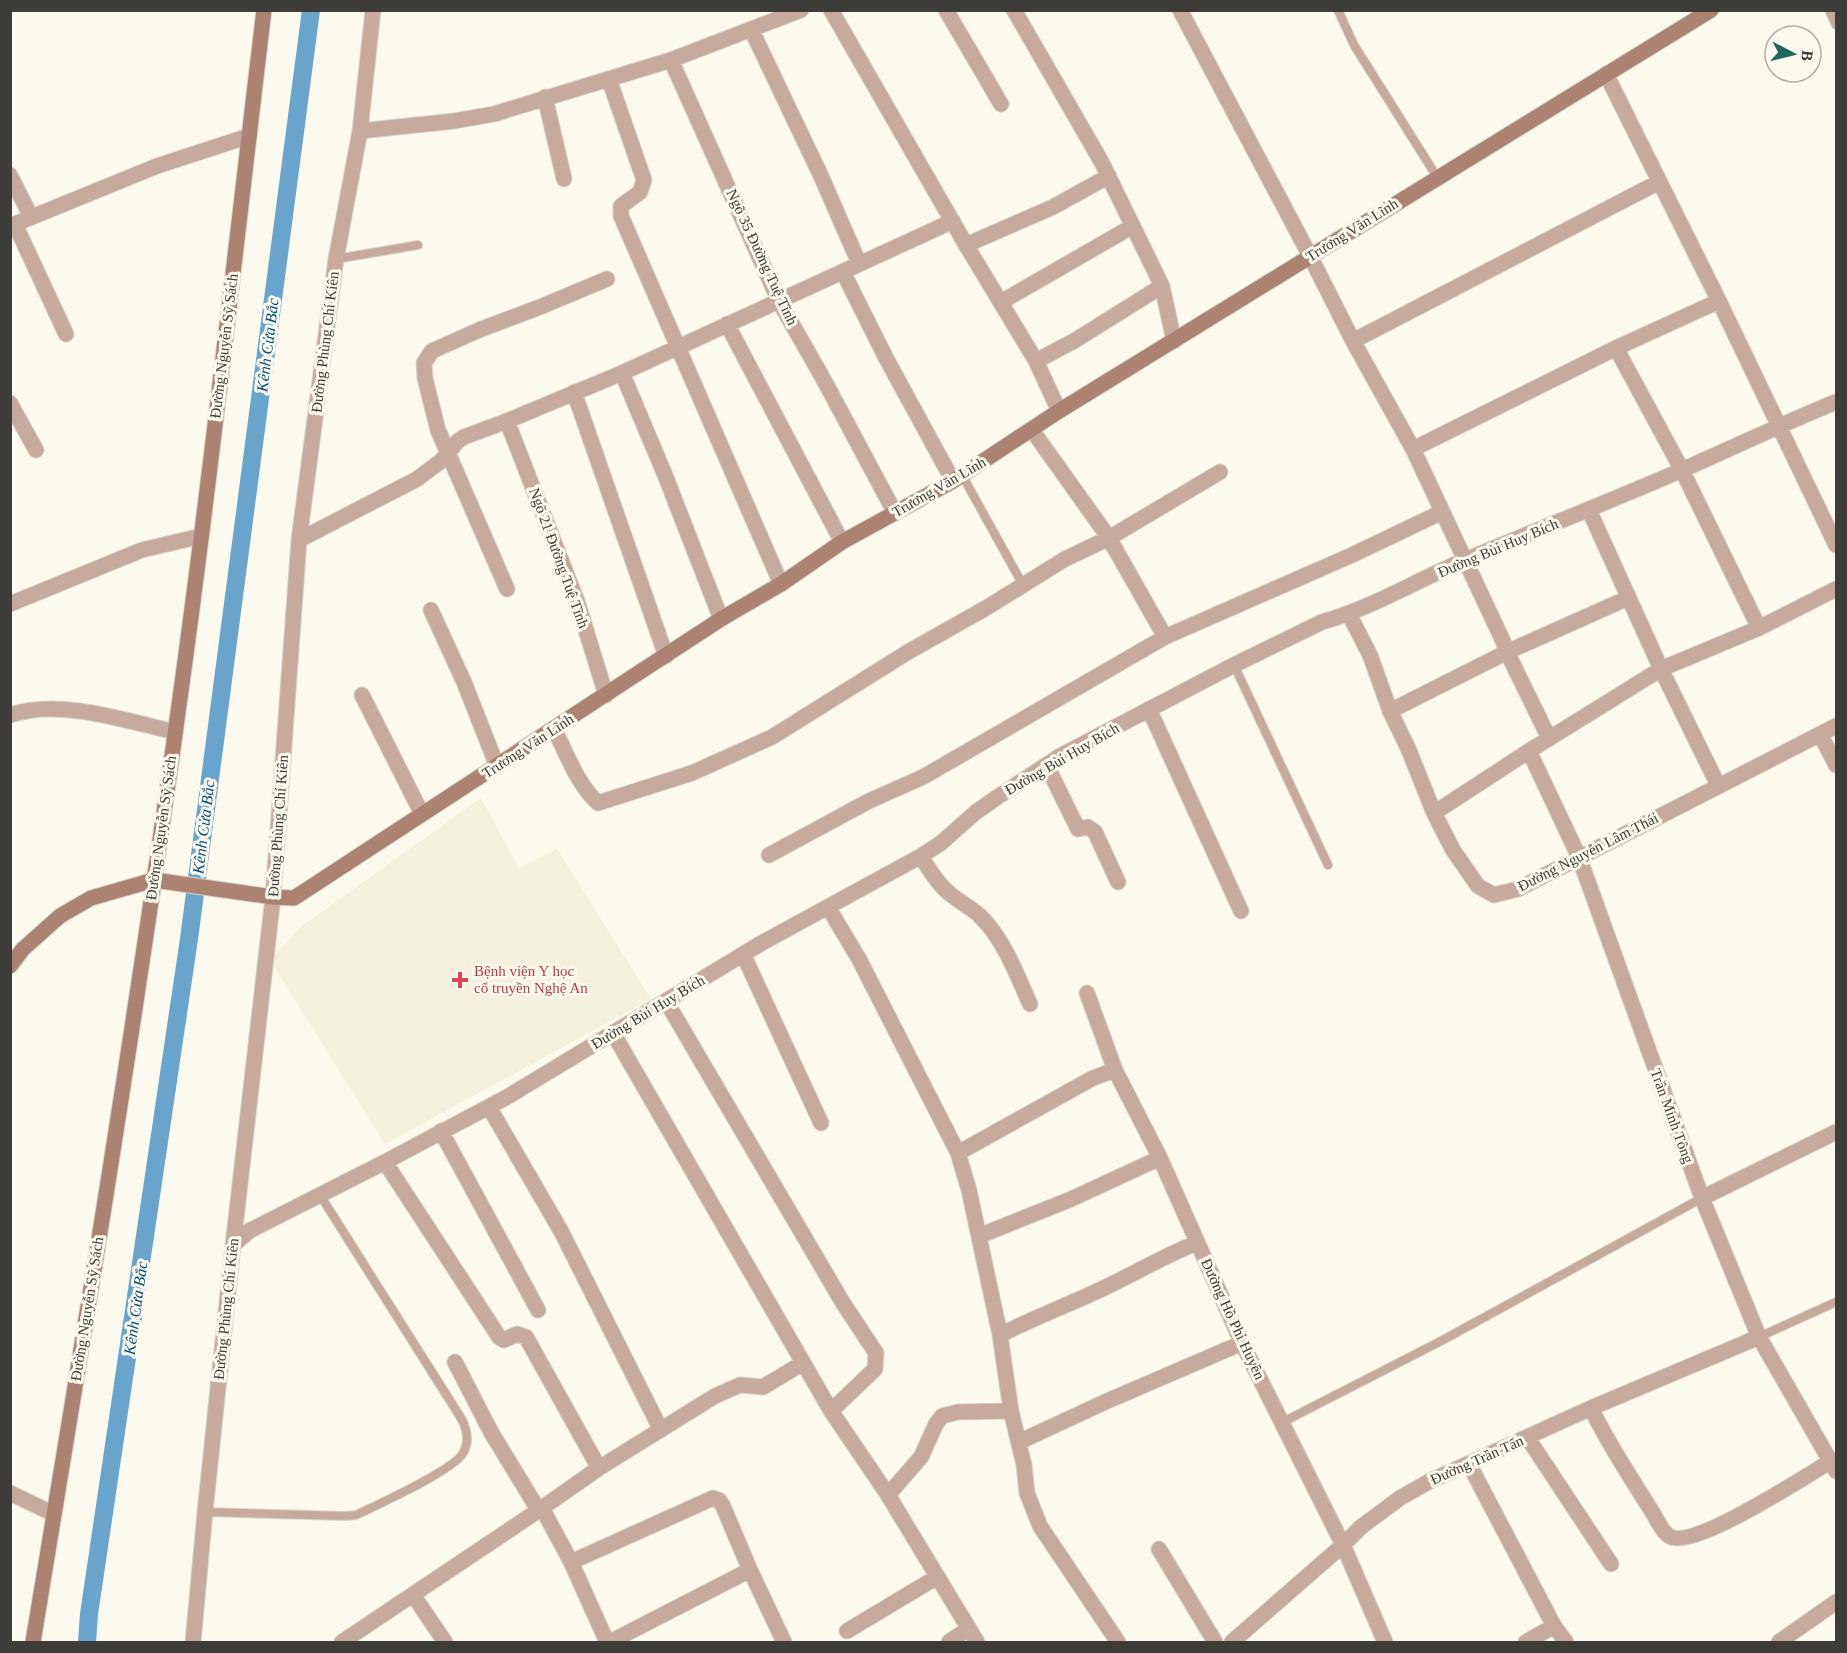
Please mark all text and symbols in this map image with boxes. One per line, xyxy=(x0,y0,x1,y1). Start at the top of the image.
north arrow xyxy=(1763,24,1823,84)
text: B xyxy=(1798,49,1816,62)
street label: Ngõ 35 Đường Tuệ Tĩnh xyxy=(723,186,801,328)
street label: Trương Văn Lĩnh xyxy=(1303,195,1401,265)
street label: Đường Phùng Chí Kiên xyxy=(308,270,342,414)
street label: Đường Nguyễn Sỹ Sách xyxy=(207,272,241,419)
water label: Kênh Cửa Bắc xyxy=(253,297,282,394)
street label: Trương Văn Lĩnh xyxy=(889,454,989,520)
street label: Ngõ 21 Đường Tuệ Tĩnh xyxy=(526,486,592,631)
street label: Đường Bùi Huy Bích xyxy=(1436,515,1561,581)
street label: Trương Văn Lĩnh xyxy=(480,710,577,781)
street label: Đường Bùi Huy Bích xyxy=(1002,720,1122,798)
street label: Đường Nguyễn Sỹ Sách xyxy=(143,754,179,901)
street label: Đường Phùng Chí Kiên xyxy=(265,754,291,898)
water label: Kênh Cửa Bắc xyxy=(189,779,218,876)
street label: Đường Nguyễn Lâm Thái xyxy=(1515,810,1661,894)
place label: Bệnh viện Y học cổ truyền Nghệ An xyxy=(474,963,588,996)
marker: Bệnh viện Y học cổ truyền Nghệ An xyxy=(451,971,469,989)
street label: Đường Bùi Huy Bích xyxy=(589,972,708,1052)
street label: Trần Minh Tông xyxy=(1648,1067,1697,1166)
street label: Đường Nguyễn Sỹ Sách xyxy=(68,1235,106,1382)
street label: Đường Phùng Chí Kiên xyxy=(211,1237,241,1381)
street label: Đường Hồ Phi Huyền xyxy=(1198,1256,1268,1382)
water label: Kênh Cửa Bắc xyxy=(120,1260,150,1357)
street label: Đường Trần Tấn xyxy=(1428,1432,1526,1488)

